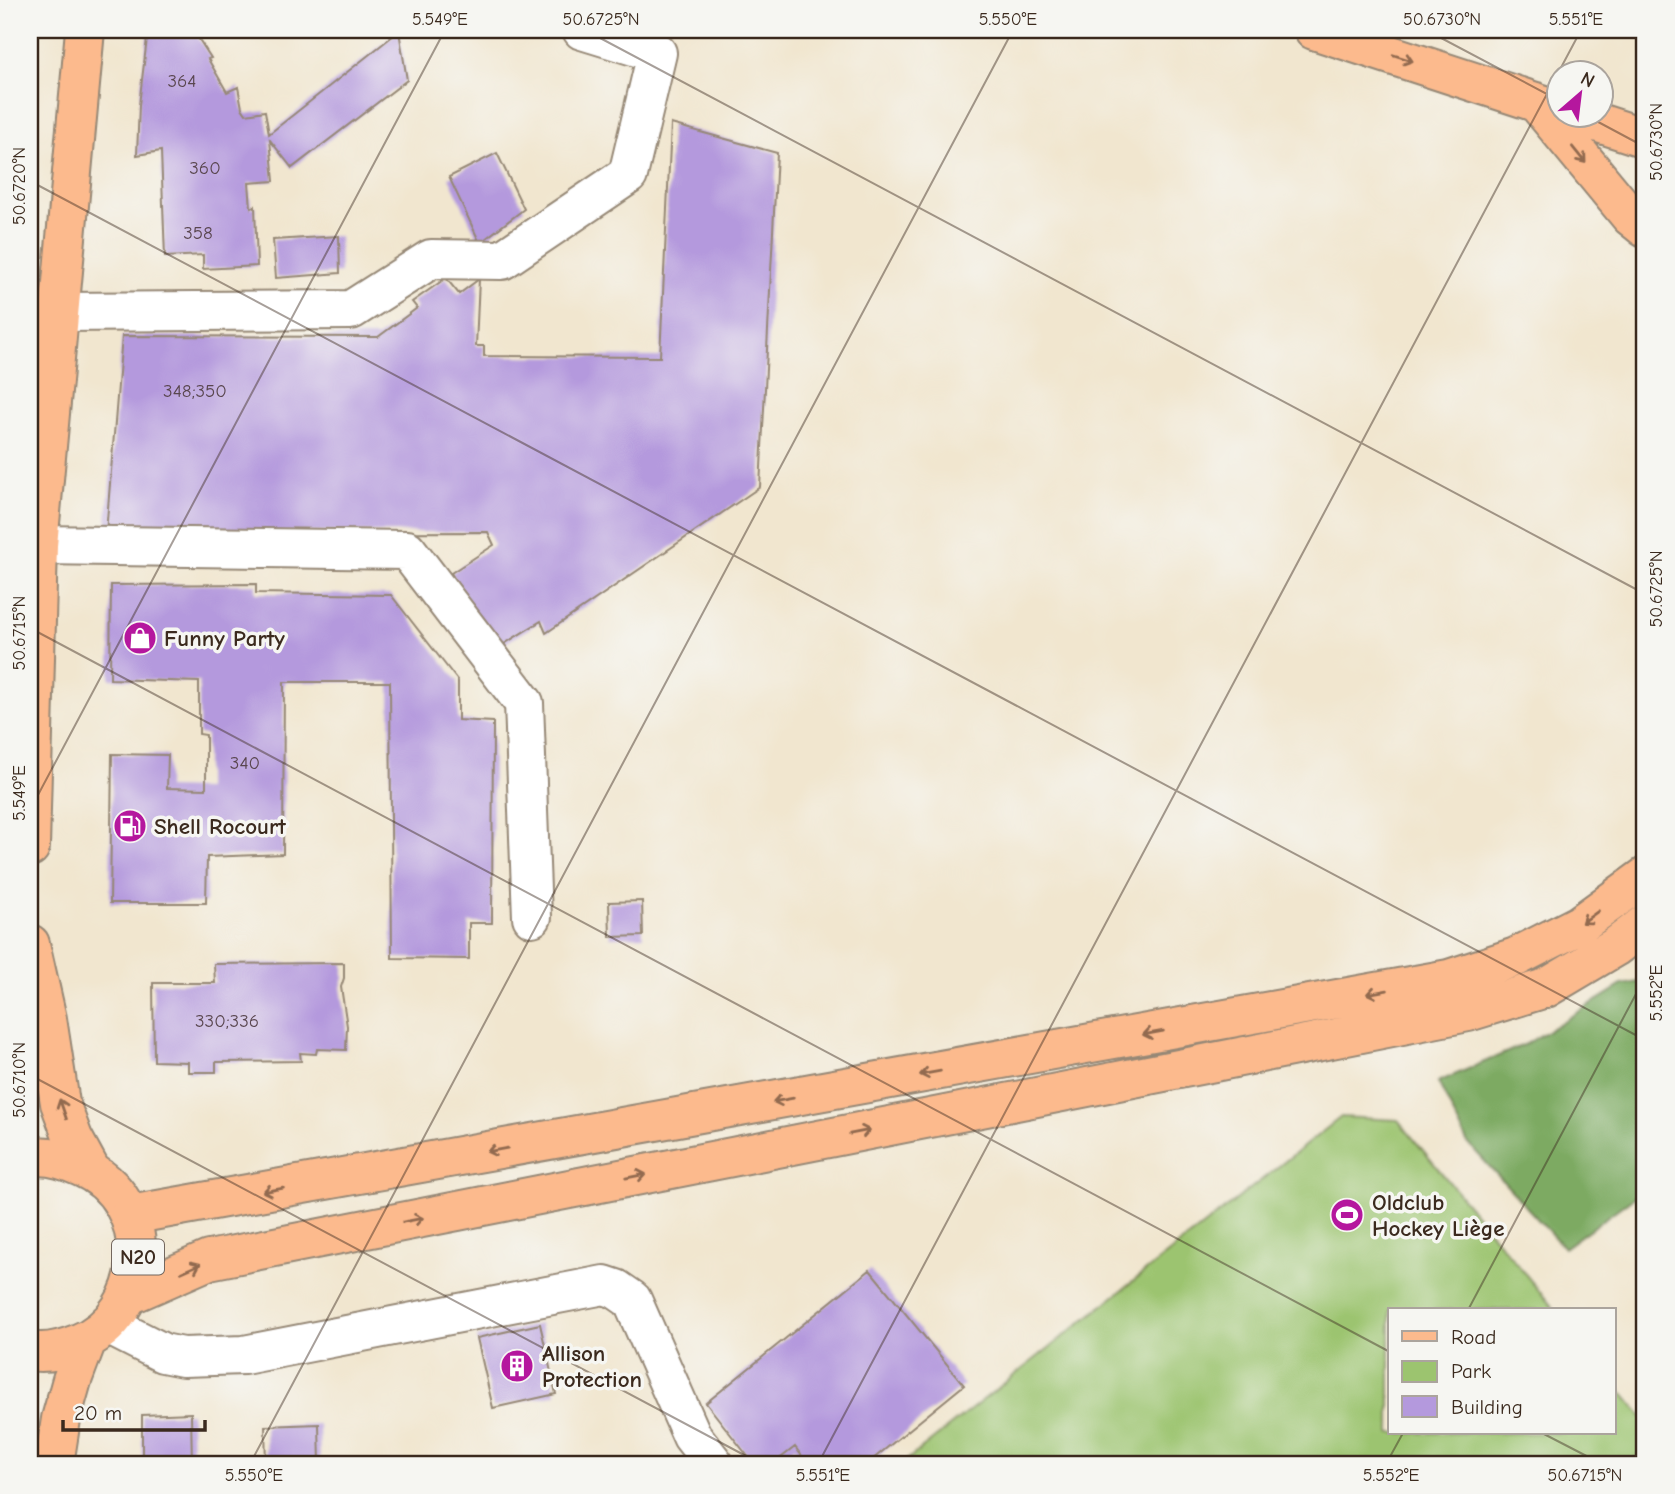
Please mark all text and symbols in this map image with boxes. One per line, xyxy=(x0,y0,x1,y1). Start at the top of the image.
text: 5.549°E xyxy=(412,9,468,30)
text: 50.6725°N xyxy=(562,9,640,30)
text: 5.550°E xyxy=(979,9,1037,30)
text: 50.6730°N xyxy=(1403,9,1481,30)
text: 5.551°E xyxy=(1549,9,1603,30)
one-way arrow xyxy=(1391,53,1413,66)
north arrow xyxy=(1546,60,1616,130)
text: N xyxy=(1577,67,1598,92)
house number: 364 xyxy=(167,70,197,92)
text: 50.6730°N xyxy=(1646,103,1667,181)
one-way arrow xyxy=(1572,145,1587,163)
text: 50.6720°N xyxy=(9,147,30,225)
house number: 360 xyxy=(189,157,221,179)
house number: 358 xyxy=(183,222,213,244)
house number: 348;350 xyxy=(163,380,227,402)
text: 50.6725°N xyxy=(1646,550,1667,628)
text: 50.6715°N xyxy=(9,596,30,670)
shop icon: Funny Party xyxy=(121,619,159,657)
place label: Funny Party xyxy=(164,625,285,652)
house number: 340 xyxy=(230,752,260,774)
text: 5.549°E xyxy=(9,765,30,821)
fuel station icon: Shell Rocourt xyxy=(111,807,149,845)
place label: Shell Rocourt xyxy=(154,813,286,840)
one-way arrow xyxy=(1581,910,1600,924)
text: 5.552°E xyxy=(1646,964,1667,1021)
one-way arrow xyxy=(1366,986,1389,999)
house number: 330;336 xyxy=(195,1010,259,1032)
one-way arrow xyxy=(1142,1026,1165,1040)
text: 50.6710°N xyxy=(9,1042,30,1118)
one-way arrow xyxy=(919,1067,942,1080)
one-way arrow xyxy=(772,1093,795,1107)
one-way arrow xyxy=(56,1099,68,1121)
one-way arrow xyxy=(848,1125,871,1138)
one-way arrow xyxy=(486,1144,509,1157)
one-way arrow xyxy=(625,1168,647,1182)
one-way arrow xyxy=(262,1184,285,1197)
place label: Oldclub Hockey Liège xyxy=(1372,1189,1505,1242)
sports icon: Oldclub Hockey Liège xyxy=(1328,1196,1366,1234)
one-way arrow xyxy=(401,1212,424,1226)
road number: N20 xyxy=(112,1240,164,1274)
one-way arrow xyxy=(180,1261,201,1274)
legend xyxy=(1388,1308,1616,1434)
text: Road xyxy=(1451,1325,1496,1349)
place label: Allison Protection xyxy=(542,1340,642,1393)
building icon: Allison Protection xyxy=(498,1347,536,1385)
text: Park xyxy=(1451,1359,1491,1383)
scale bar xyxy=(63,1389,205,1433)
text: Building xyxy=(1451,1395,1523,1419)
text: 20 m xyxy=(74,1401,122,1425)
text: 5.550°E xyxy=(225,1465,283,1486)
text: 5.551°E xyxy=(796,1465,850,1486)
text: 5.552°E xyxy=(1363,1465,1420,1486)
text: 50.6715°N xyxy=(1548,1465,1622,1486)

